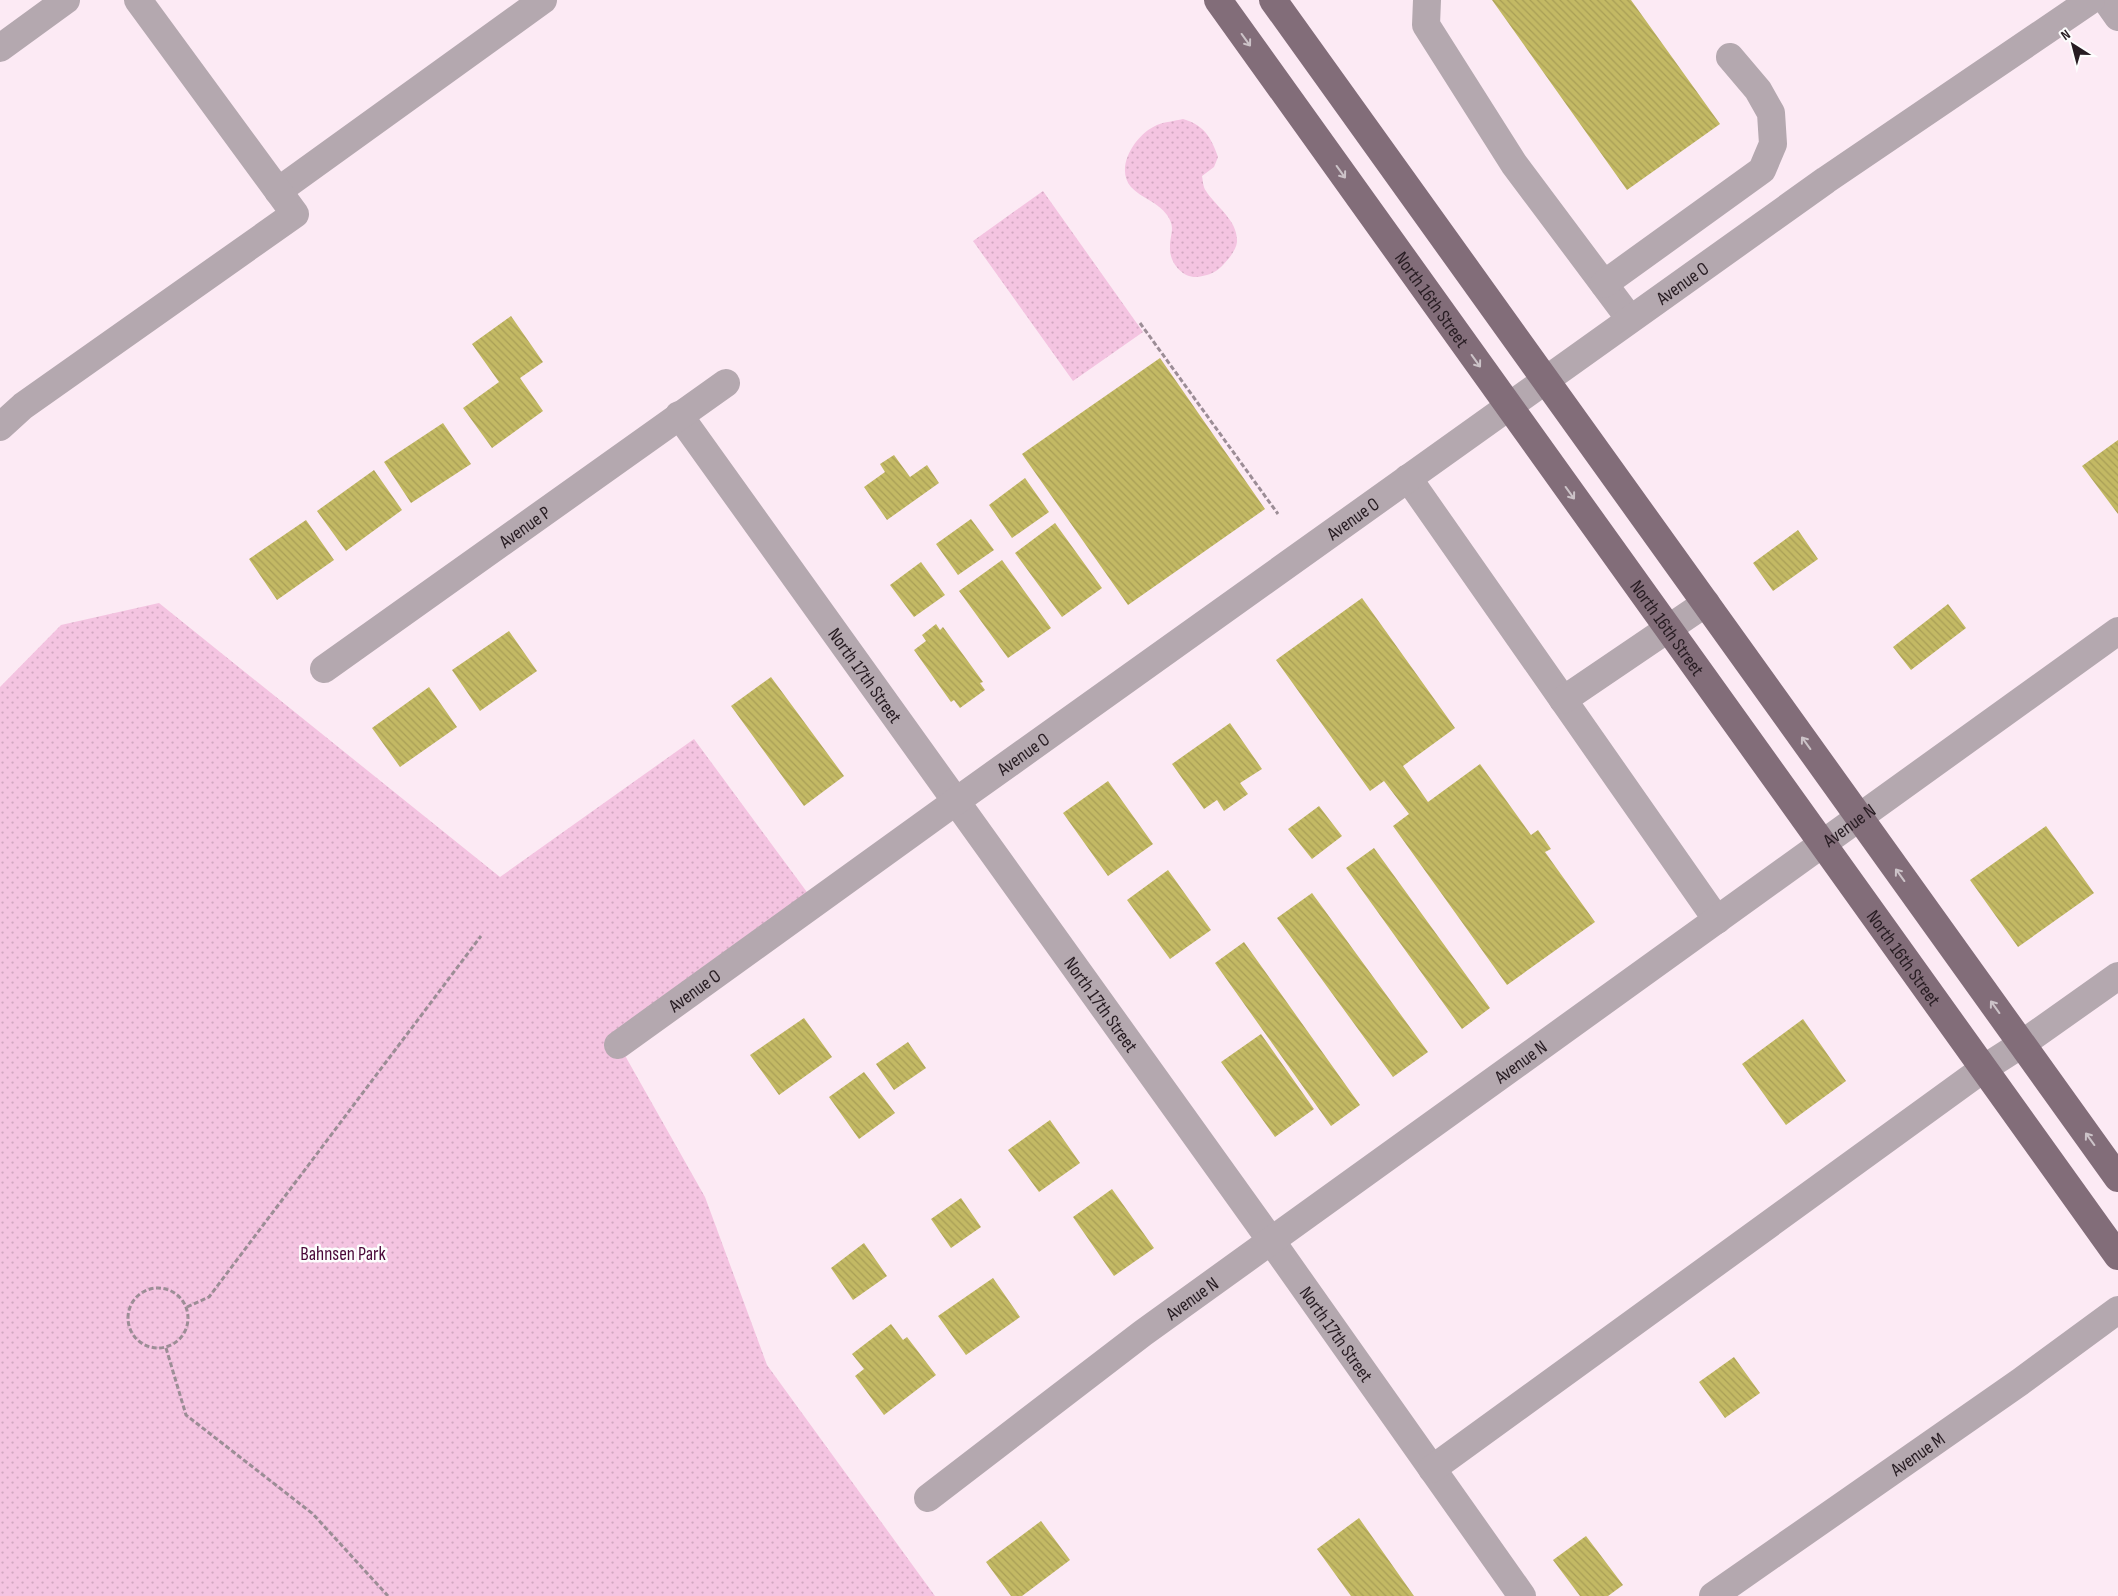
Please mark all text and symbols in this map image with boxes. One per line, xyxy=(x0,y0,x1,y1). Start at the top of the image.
north arrow xyxy=(2048,20,2098,70)
text: N xyxy=(2058,26,2074,44)
one-way arrow xyxy=(1241,33,1251,47)
one-way arrow xyxy=(1336,165,1346,179)
street label: North 16th Street xyxy=(1389,248,1473,353)
street label: Avenue O xyxy=(1652,257,1714,311)
one-way arrow xyxy=(1471,354,1481,368)
one-way arrow xyxy=(1565,486,1576,499)
street label: Avenue O xyxy=(1322,493,1384,546)
street label: Avenue P xyxy=(494,502,555,554)
street label: North 16th Street xyxy=(1624,576,1709,681)
street label: North 17th Street xyxy=(822,624,906,728)
street label: Avenue O xyxy=(992,728,1054,782)
one-way arrow xyxy=(1801,736,1811,750)
street label: Avenue N xyxy=(1818,799,1881,853)
one-way arrow xyxy=(1895,868,1905,882)
street label: North 16th Street xyxy=(1861,906,1945,1011)
street label: North 17th Street xyxy=(1058,953,1142,1057)
street label: Avenue O xyxy=(664,965,726,1018)
one-way arrow xyxy=(1990,1000,2000,1014)
street label: Avenue N xyxy=(1490,1036,1552,1090)
one-way arrow xyxy=(2085,1132,2095,1146)
park label: Bahnsen Park xyxy=(300,1243,386,1266)
street label: Avenue N xyxy=(1161,1273,1223,1326)
street label: North 17th Street xyxy=(1294,1282,1377,1387)
street label: Avenue M xyxy=(1886,1428,1950,1482)

